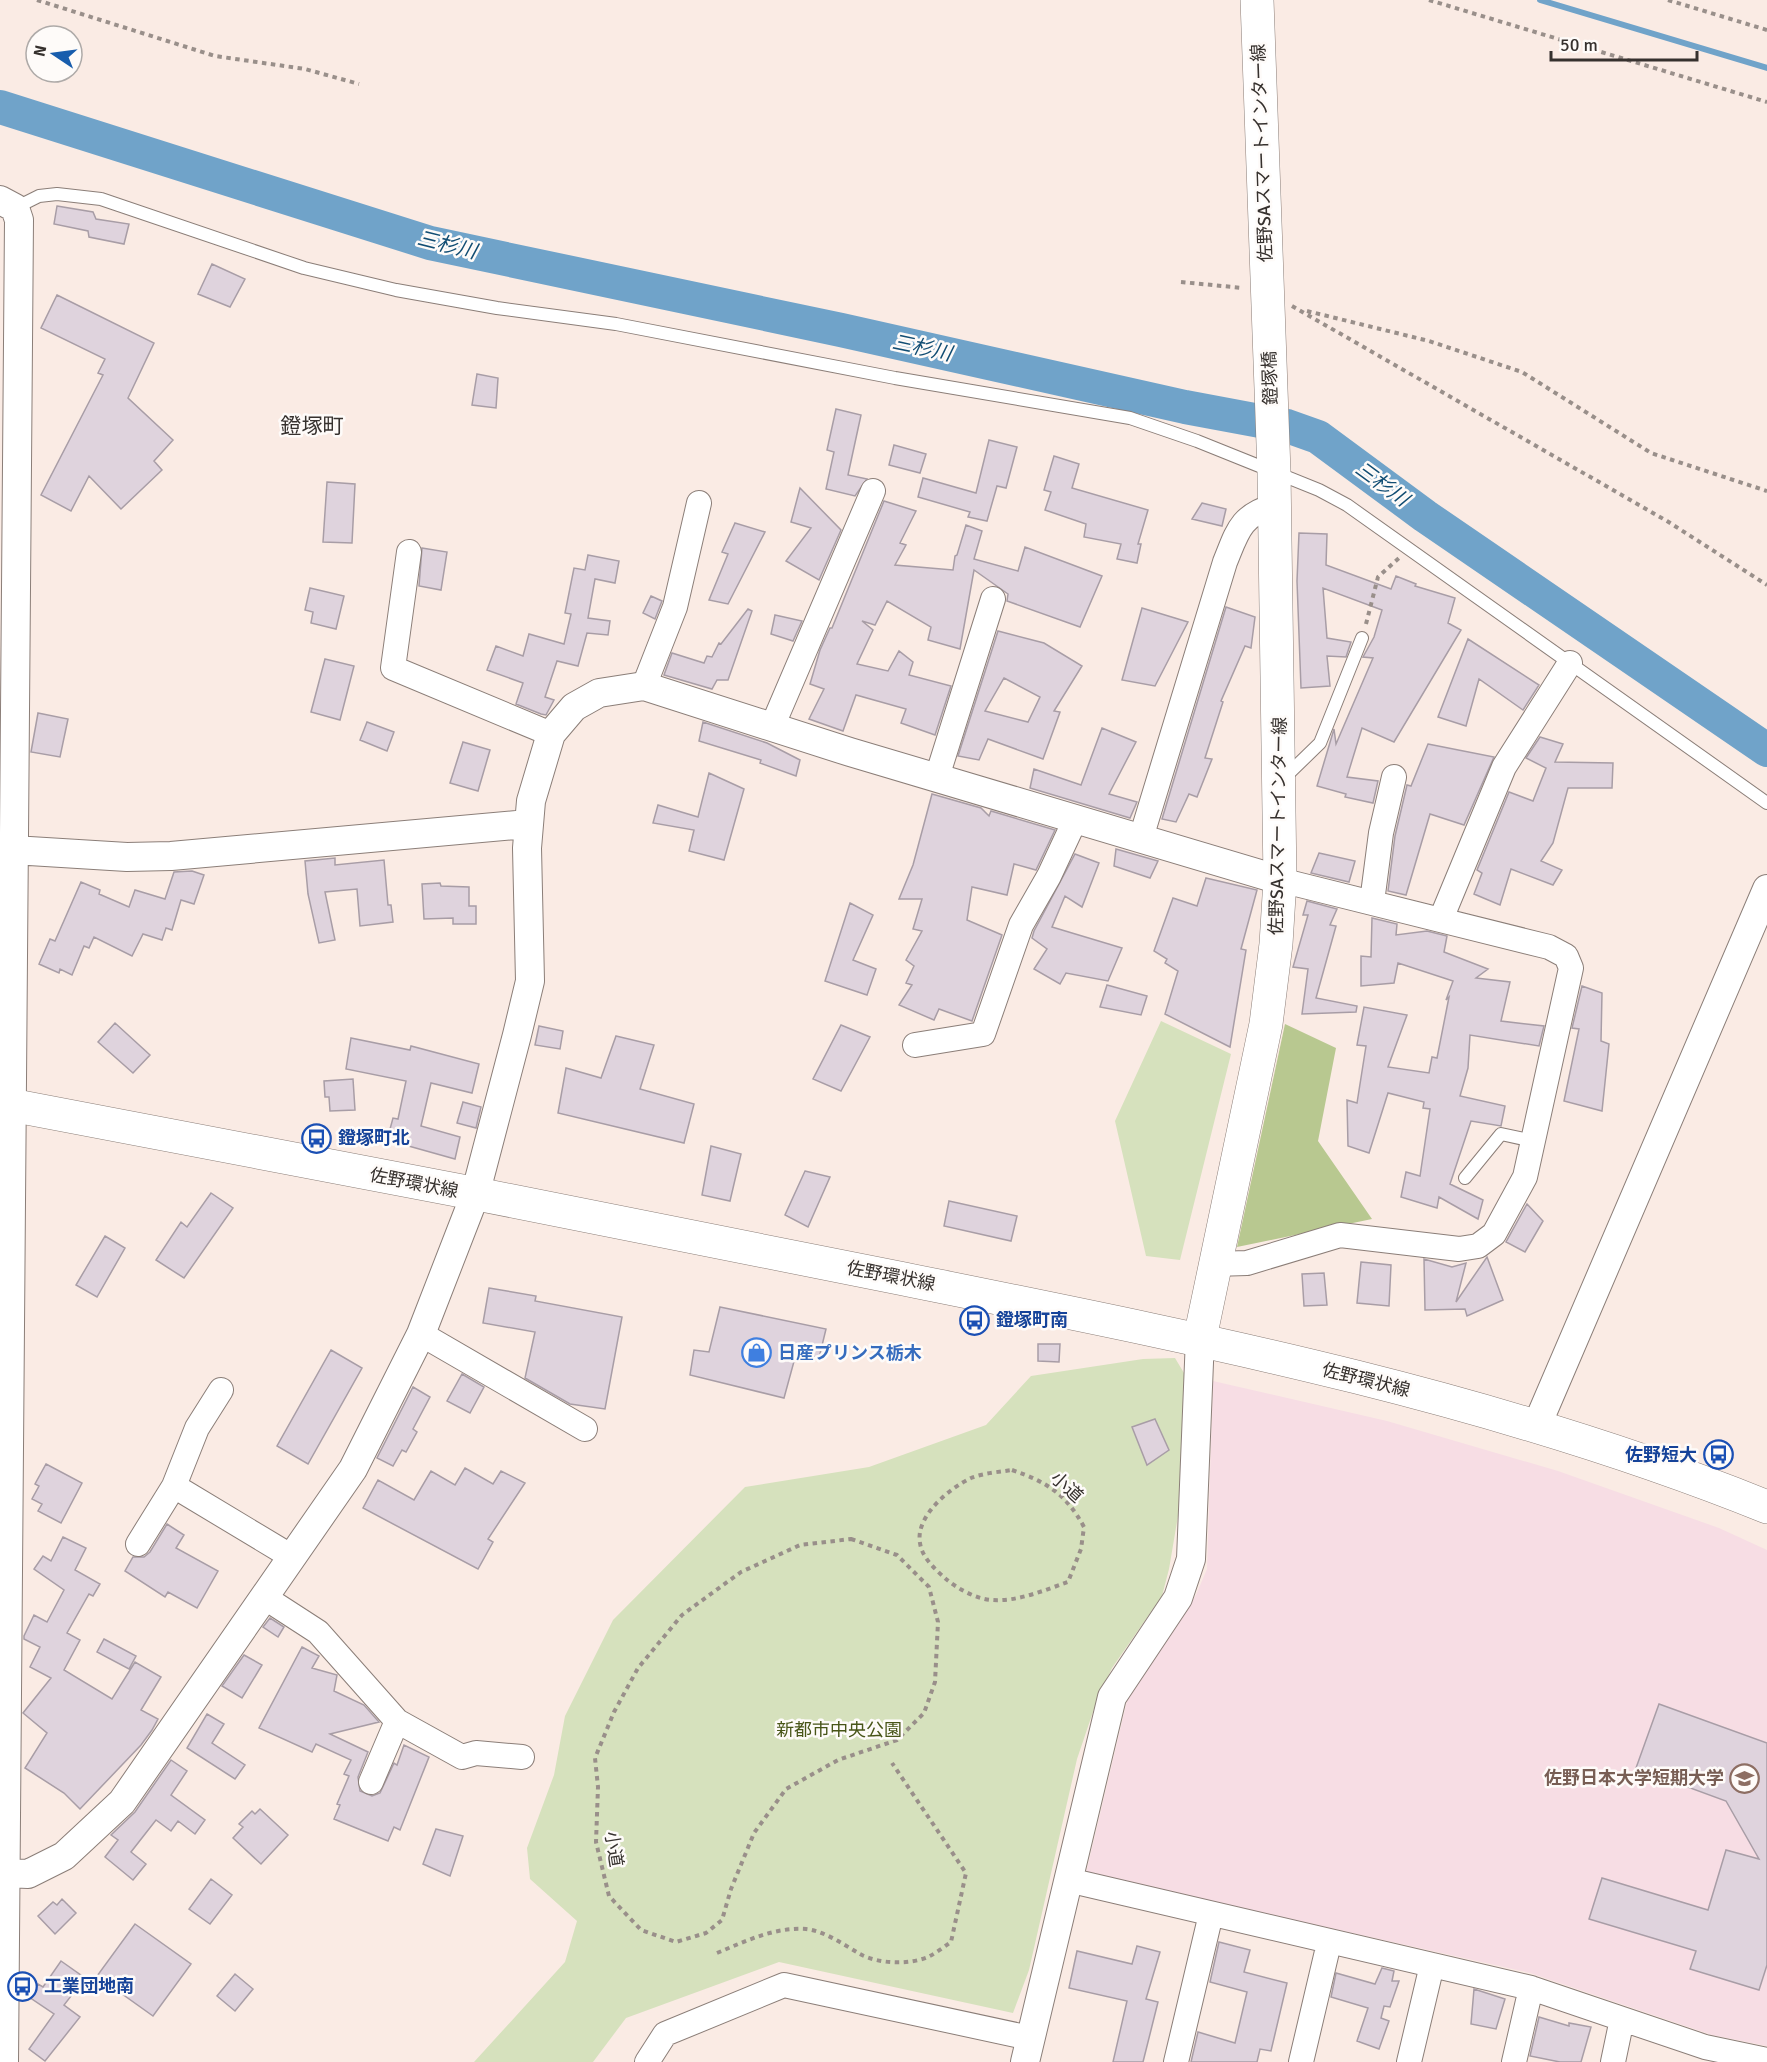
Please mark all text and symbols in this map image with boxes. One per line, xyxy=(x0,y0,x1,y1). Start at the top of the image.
north arrow xyxy=(24,24,84,84)
scale bar xyxy=(1551,24,1696,62)
text: 50 m xyxy=(1560,34,1598,56)
text: N xyxy=(29,43,51,59)
street label: 佐野SAスマートインター線 xyxy=(1247,43,1277,263)
water label: 三杉川 xyxy=(415,226,481,265)
water label: 三杉川 xyxy=(890,330,956,367)
street label: 鐙塚橋 xyxy=(1258,351,1282,405)
district label: 鐙塚町 xyxy=(281,413,344,439)
water label: 三杉川 xyxy=(1350,456,1415,513)
street label: 佐野SAスマートインター線 xyxy=(1265,717,1291,935)
bus stop icon: 鐙塚町北 xyxy=(301,1122,333,1154)
place label: 鐙塚町北 xyxy=(338,1127,410,1149)
street label: 佐野環状線 xyxy=(368,1164,460,1202)
street label: 佐野環状線 xyxy=(845,1257,937,1295)
bus stop icon: 鐙塚町南 xyxy=(959,1304,991,1336)
place label: 鐙塚町南 xyxy=(996,1309,1068,1331)
shop icon: 日産プリンス栃木 xyxy=(741,1337,773,1369)
place label: 日産プリンス栃木 xyxy=(778,1342,922,1364)
street label: 佐野環状線 xyxy=(1320,1358,1412,1402)
bus stop icon: 佐野短大 xyxy=(1702,1439,1734,1471)
place label: 佐野短大 xyxy=(1625,1444,1697,1466)
street label: 小道 xyxy=(1046,1467,1088,1507)
park label: 新都市中央公園 xyxy=(776,1719,902,1741)
school or university icon: 佐野日本大学短期大学 xyxy=(1729,1762,1761,1794)
place label: 佐野日本大学短期大学 xyxy=(1544,1767,1724,1789)
street label: 小道 xyxy=(600,1830,628,1868)
bus stop icon: 工業団地南 xyxy=(7,1970,39,2002)
place label: 工業団地南 xyxy=(44,1975,134,1997)

